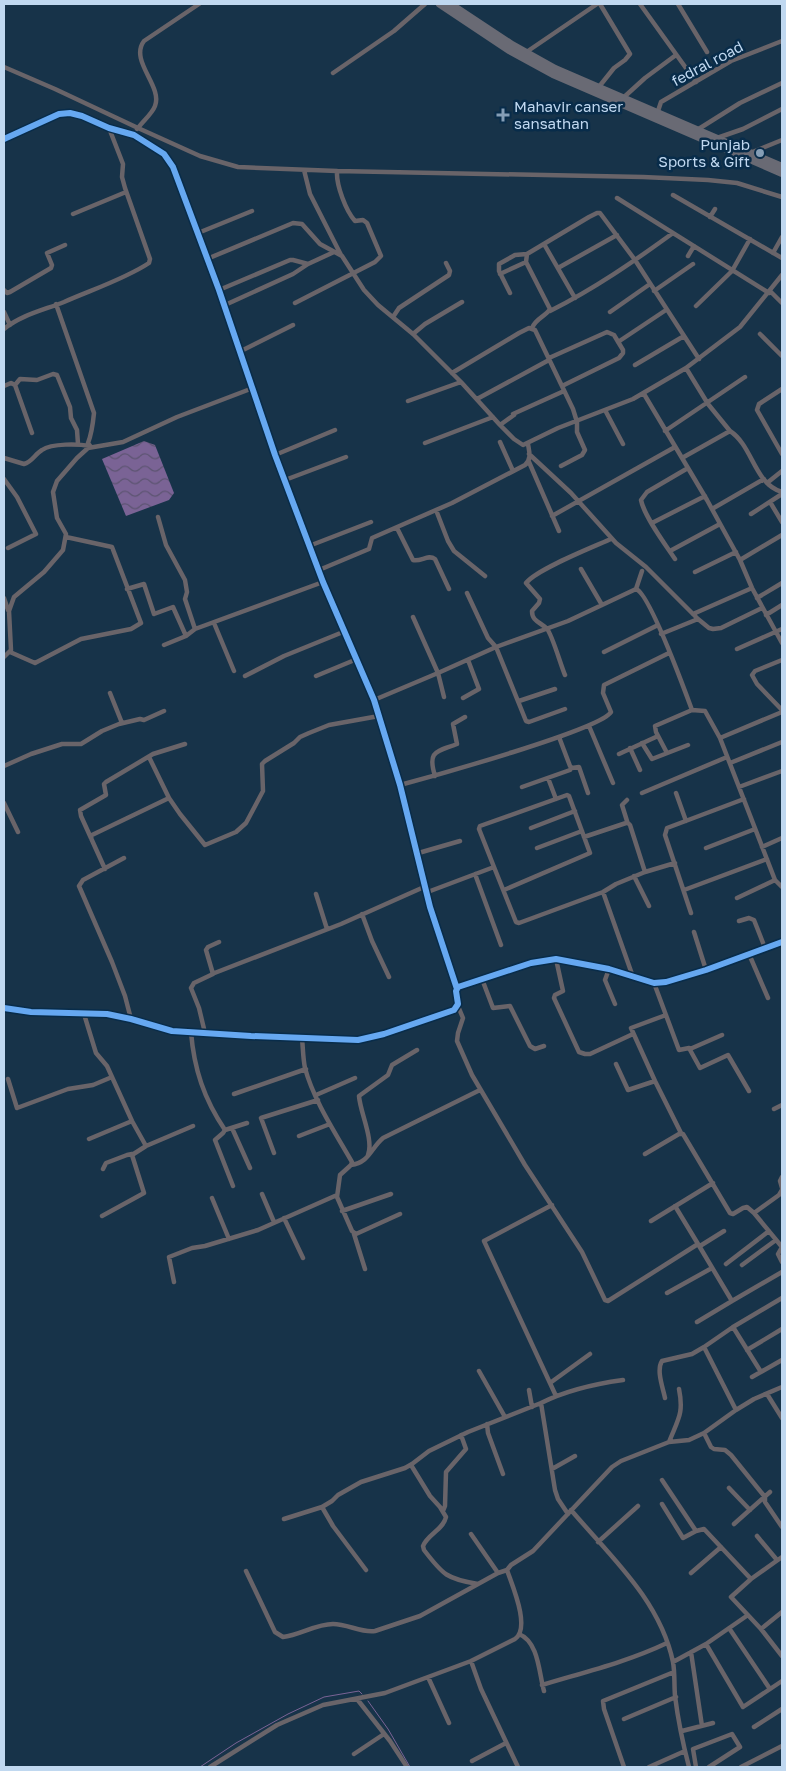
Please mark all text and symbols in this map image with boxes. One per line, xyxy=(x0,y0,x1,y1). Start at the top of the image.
street label: fedral road xyxy=(668,37,746,89)
place label: Mahavir canser sansathan xyxy=(514,97,623,132)
marker: Mahavir canser sansathan xyxy=(496,108,510,122)
place label: Punjab Sports & Gift xyxy=(658,135,750,170)
marker: Punjab Sports & Gift xyxy=(754,147,766,159)

